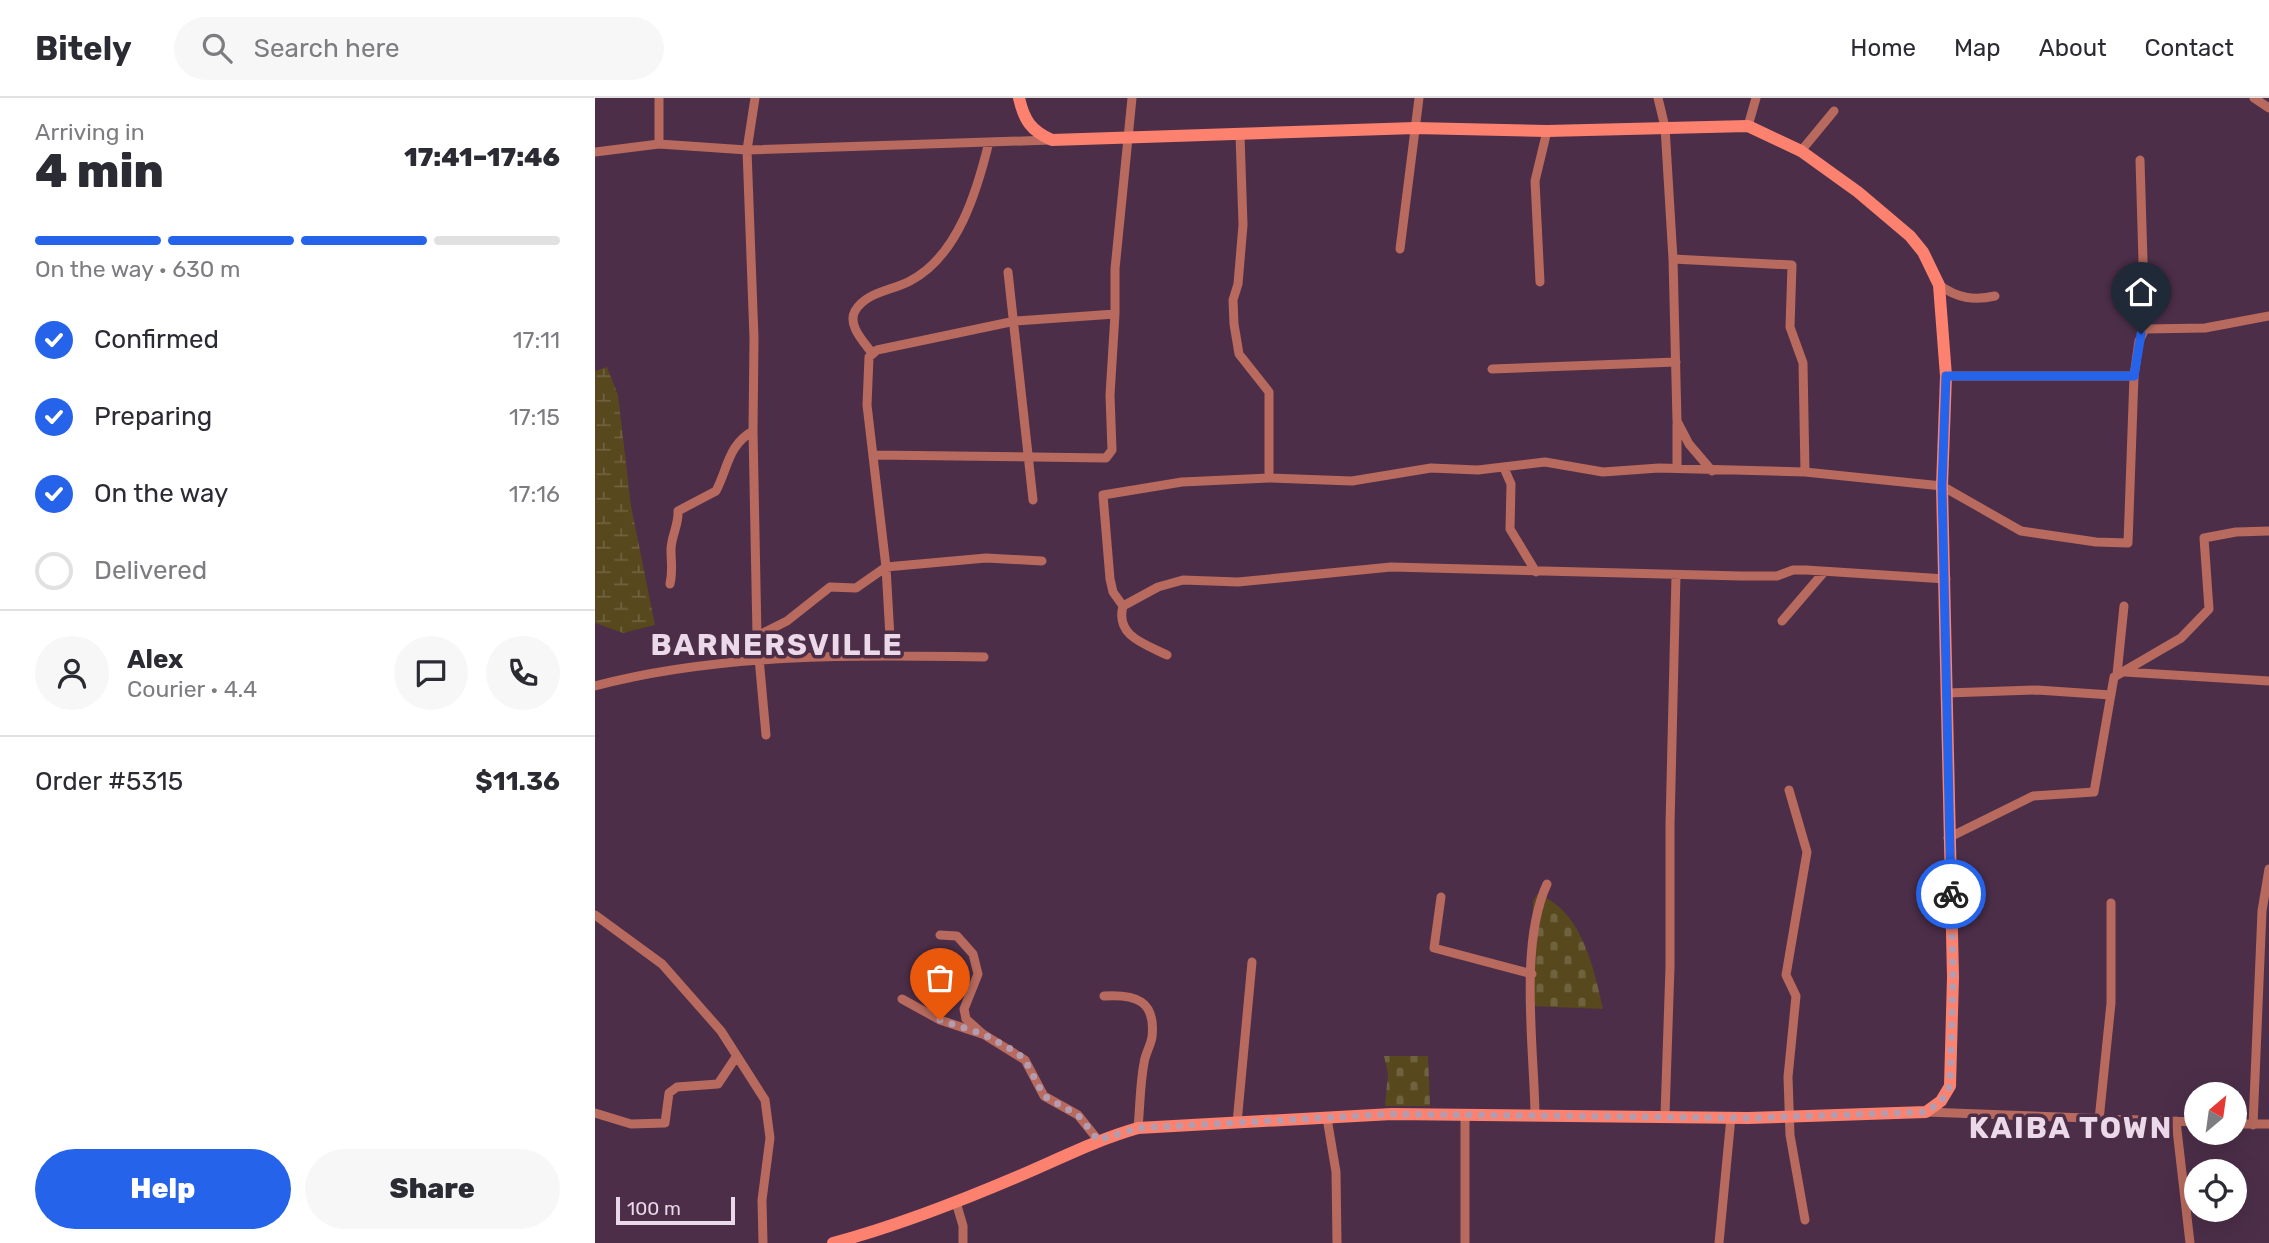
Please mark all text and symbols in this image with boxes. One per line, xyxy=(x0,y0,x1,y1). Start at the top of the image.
search box xyxy=(174,17,664,80)
text: Bitely xyxy=(35,29,132,68)
icon: search xyxy=(198,29,236,67)
text: Search here xyxy=(254,33,400,64)
text: Home xyxy=(1850,34,1916,62)
text: Map xyxy=(1954,34,2001,62)
text: About xyxy=(2039,34,2107,62)
text: Contact xyxy=(2145,34,2234,62)
text: Arriving in xyxy=(35,118,145,146)
text: 17:41–17:46 xyxy=(404,142,560,173)
text: 4 min xyxy=(35,144,164,199)
text: On the way · 630 m xyxy=(35,255,241,283)
pin xyxy=(2111,262,2171,334)
icon: home xyxy=(2122,273,2160,311)
icon: check xyxy=(35,321,73,359)
text: Confirmed xyxy=(94,324,219,355)
text: 17:11 xyxy=(513,326,560,354)
icon: check xyxy=(35,398,73,436)
text: Preparing xyxy=(94,401,212,432)
text: 17:15 xyxy=(509,403,560,431)
icon: check xyxy=(35,475,73,513)
text: On the way xyxy=(94,478,228,509)
text: 17:16 xyxy=(509,480,560,508)
text: Delivered xyxy=(94,555,207,586)
district label: BARNERSVILLE xyxy=(650,627,904,663)
button: person xyxy=(35,636,109,710)
button: chat xyxy=(394,636,468,710)
button: phone xyxy=(486,636,560,710)
text: Alex xyxy=(127,644,183,675)
text: Courier · 4.4 xyxy=(127,675,257,703)
text: Order #5315 xyxy=(35,766,183,797)
text: $11.36 xyxy=(475,766,560,797)
courier xyxy=(1916,859,1986,929)
icon: bike xyxy=(1932,875,1970,913)
pin xyxy=(910,948,970,1020)
icon: bag xyxy=(921,959,959,997)
north arrow xyxy=(2184,1082,2247,1144)
map controls xyxy=(2184,1082,2247,1222)
district label: KAIBA TOWN xyxy=(1969,1110,2173,1146)
button: Help xyxy=(35,1149,291,1229)
button: Share xyxy=(305,1149,560,1229)
button: locate xyxy=(2184,1159,2247,1222)
scale bar xyxy=(616,1194,735,1226)
text: 100 m xyxy=(627,1197,681,1220)

